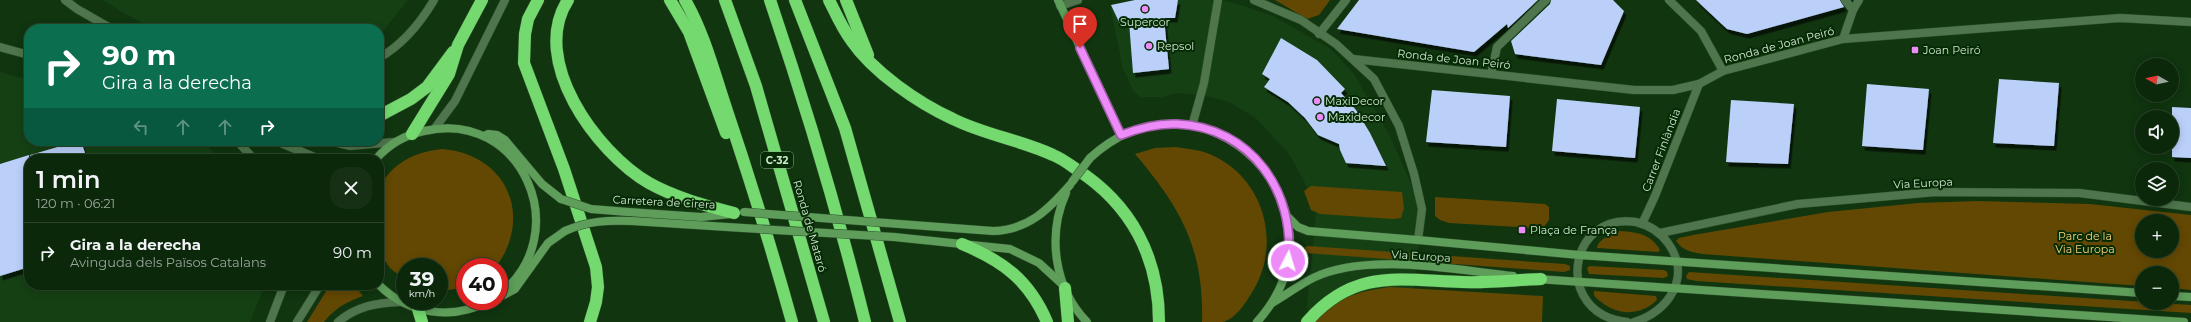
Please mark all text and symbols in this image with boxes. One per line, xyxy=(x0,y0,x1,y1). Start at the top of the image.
marker: Supercor xyxy=(1140,4,1150,14)
pin xyxy=(1063,7.0,1097,48)
icon: arrive xyxy=(1069,13,1091,35)
place label: Supercor xyxy=(1120,15,1170,29)
street label: Ronda de Joan Peiró xyxy=(1722,23,1836,66)
text: 90 m xyxy=(102,38,176,72)
place label: Repsol xyxy=(1157,39,1194,53)
icon: right xyxy=(36,40,88,92)
marker: Repsol xyxy=(1144,41,1154,51)
place label: Joan Peiró xyxy=(1922,43,1981,57)
marker: Joan Peiró xyxy=(1910,45,1920,55)
street label: Ronda de Joan Peiró xyxy=(1397,46,1511,72)
north arrow xyxy=(2135,58,2179,102)
map controls xyxy=(2135,58,2179,310)
text: Gira a la derecha xyxy=(102,72,252,94)
place label: MaxiDecor xyxy=(1325,94,1384,108)
marker: MaxiDecor xyxy=(1312,96,1322,106)
street label: Carrer Finlàndia xyxy=(1639,106,1683,194)
place label: Maxidecor xyxy=(1328,110,1385,124)
button: sound xyxy=(2135,110,2179,154)
marker: Maxidecor xyxy=(1315,112,1325,122)
icon: left xyxy=(130,116,152,138)
icon: ahead xyxy=(172,116,194,138)
icon: ahead xyxy=(214,116,236,138)
icon: right xyxy=(256,116,278,138)
road number: C-32 xyxy=(761,152,793,168)
button: layers xyxy=(2135,162,2179,206)
text: 1 min xyxy=(36,165,100,194)
button: close xyxy=(330,167,372,209)
street label: Via Europa xyxy=(1893,174,1953,192)
street label: Ronda de Mataró xyxy=(790,178,830,274)
street label: Carretera de Cirera xyxy=(612,192,716,212)
text: 120 m · 06:21 xyxy=(36,195,115,211)
button: + xyxy=(2135,214,2179,258)
place label: Plaça de França xyxy=(1530,223,1617,237)
marker: Plaça de França xyxy=(1517,225,1527,235)
park label: Parc de la Via Europa xyxy=(2055,229,2115,256)
text: Gira a la derecha xyxy=(70,235,201,254)
position arrow xyxy=(1267,240,1309,282)
icon: right xyxy=(36,242,58,264)
text: 90 m xyxy=(333,243,372,262)
street label: Via Europa xyxy=(1391,247,1451,265)
text: Avinguda dels Països Catalans xyxy=(70,254,266,270)
speed limit sign: 40 xyxy=(456,258,508,310)
button: − xyxy=(2135,266,2179,310)
text: 39 xyxy=(410,267,434,291)
text: km/h xyxy=(409,287,435,300)

